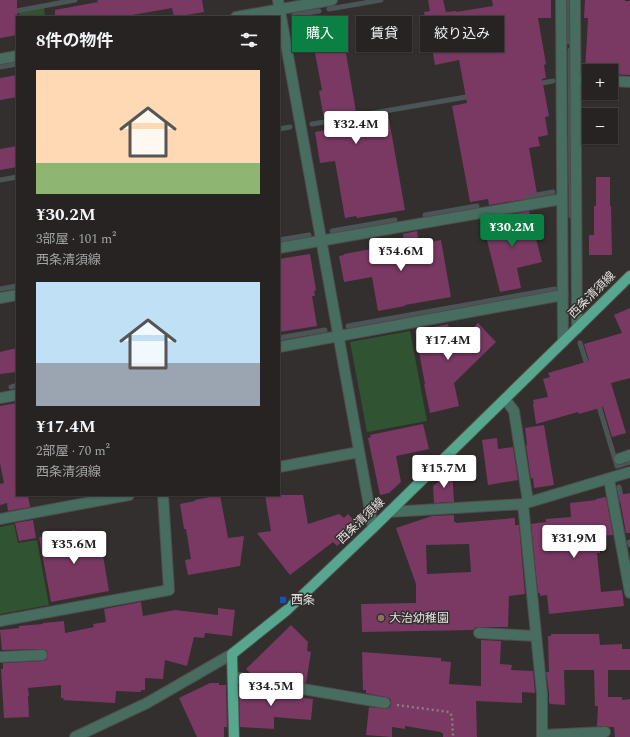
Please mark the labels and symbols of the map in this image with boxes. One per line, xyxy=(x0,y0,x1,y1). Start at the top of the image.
pin: ¥32.4M xyxy=(323,111,389,145)
pin: ¥30.2M xyxy=(479,214,545,248)
pin: ¥54.6M xyxy=(368,238,434,272)
street label: 西条清須線 xyxy=(564,267,620,323)
pin: ¥17.4M xyxy=(415,327,481,361)
pin: ¥15.7M xyxy=(411,455,477,489)
street label: 西条清須線 xyxy=(333,493,389,549)
pin: ¥31.9M xyxy=(541,525,607,559)
pin: ¥35.6M xyxy=(41,531,107,565)
place label: 西条 xyxy=(291,591,315,610)
marker: 西条 xyxy=(278,595,288,605)
place label: 大治幼稚園 xyxy=(389,609,449,628)
marker: 大治幼稚園 xyxy=(376,613,386,623)
pin: ¥34.5M xyxy=(238,673,304,707)

